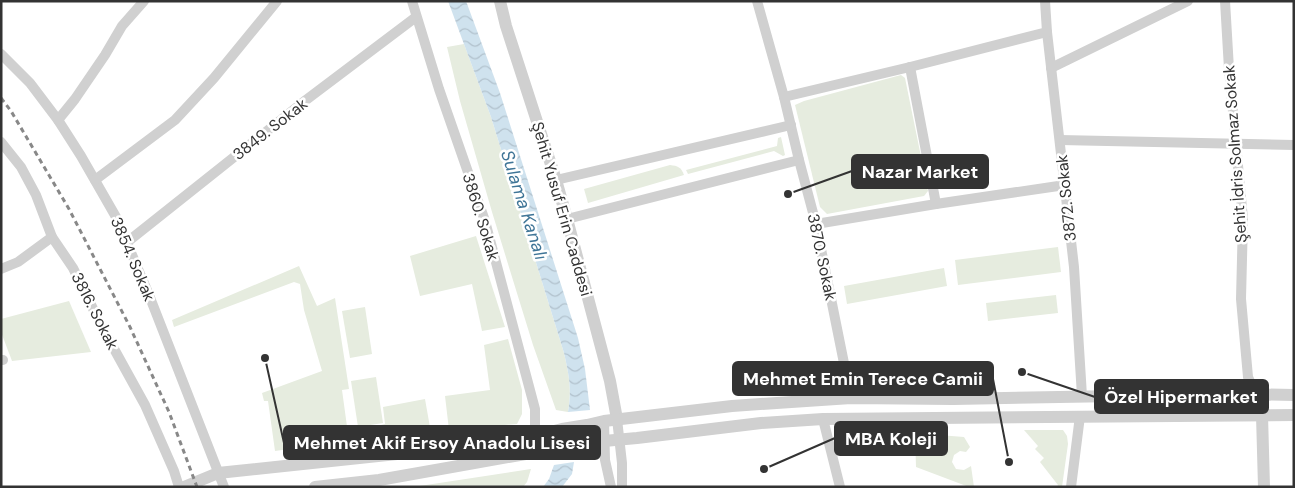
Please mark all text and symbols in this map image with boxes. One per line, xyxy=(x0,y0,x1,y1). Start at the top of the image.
street label: Şehit İdris Solmaz Sokak xyxy=(1218,64,1252,244)
street label: 3849. Sokak xyxy=(228,93,312,165)
street label: Şehit Yusuf Erin Caddesi xyxy=(527,119,597,299)
water label: Sulama Kanalı xyxy=(495,147,553,263)
street label: 3872. Sokak xyxy=(1051,154,1081,242)
callout: Nazar Market xyxy=(852,155,988,188)
text: Nazar Market xyxy=(862,160,978,184)
street label: 3860. Sokak xyxy=(458,171,504,263)
street label: 3870. Sokak xyxy=(803,212,841,302)
street label: 3854. Sokak xyxy=(106,214,160,304)
street label: 3816. Sokak xyxy=(67,269,123,353)
callout: Mehmet Emin Terece Camii xyxy=(733,362,993,395)
text: Mehmet Emin Terece Camii xyxy=(743,367,983,391)
callout: Özel Hipermarket xyxy=(1095,380,1268,413)
text: Özel Hipermarket xyxy=(1104,385,1258,409)
callout: MBA Koleji xyxy=(835,422,947,455)
callout: Mehmet Akif Ersoy Anadolu Lisesi xyxy=(284,426,600,459)
text: MBA Koleji xyxy=(845,427,937,451)
text: Mehmet Akif Ersoy Anadolu Lisesi xyxy=(294,431,590,455)

